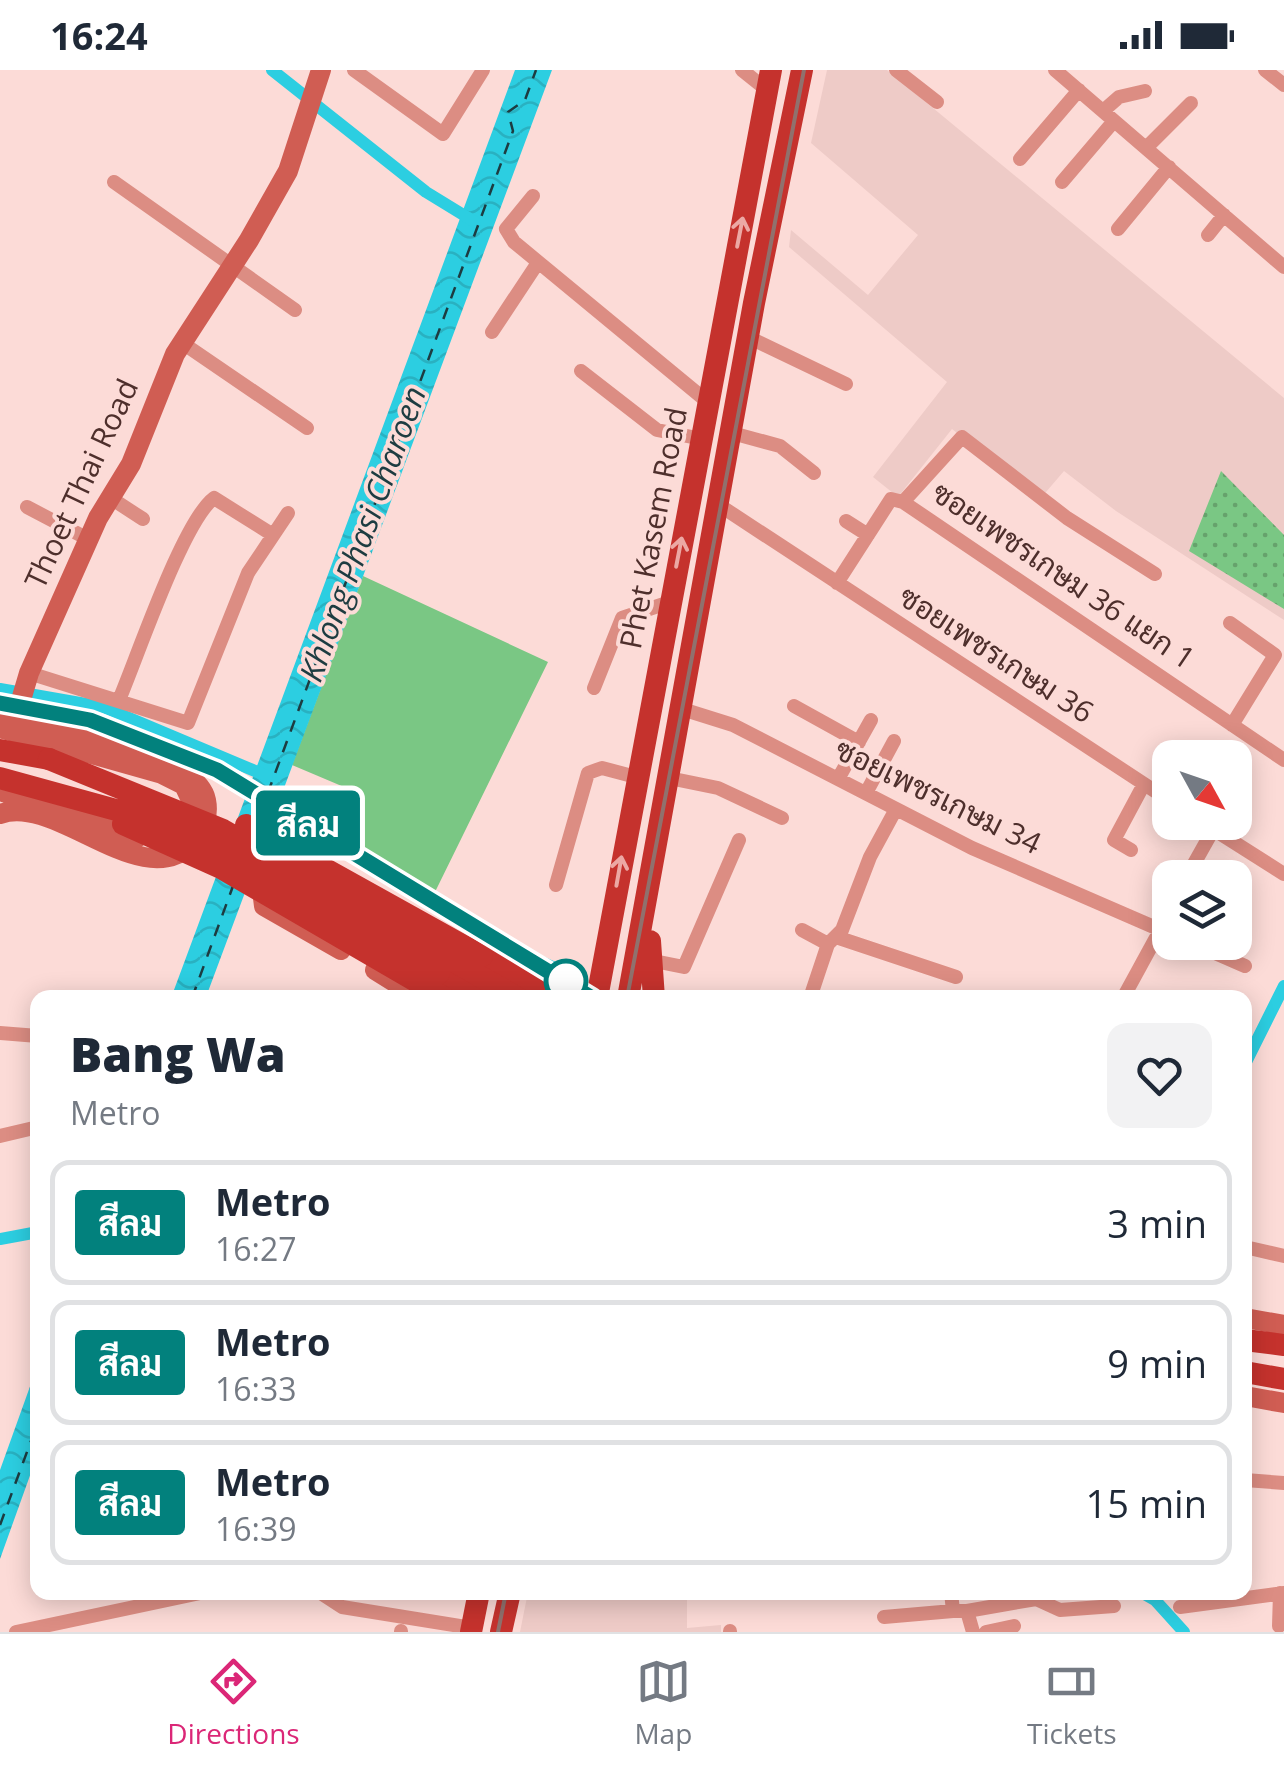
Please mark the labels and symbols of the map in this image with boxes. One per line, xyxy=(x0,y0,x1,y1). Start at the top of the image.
one-way arrow xyxy=(731,216,750,249)
street label: Thoet Thai Road xyxy=(14,372,147,595)
water label: Khlong Phasi Charoen xyxy=(288,380,435,687)
street label: Phet Kasem Road xyxy=(609,403,696,652)
street label: ซอยเพชรเกษม 36 แยก 1 xyxy=(925,475,1201,677)
one-way arrow xyxy=(670,536,689,568)
street label: ซอยเพชรเกษม 36 xyxy=(892,579,1100,731)
street label: ซอยเพชรเกษม 34 xyxy=(829,728,1048,863)
north arrow xyxy=(1152,740,1252,840)
line badge: สีลม xyxy=(238,790,378,856)
one-way arrow xyxy=(610,855,629,888)
unlabelled marker xyxy=(545,960,587,1002)

